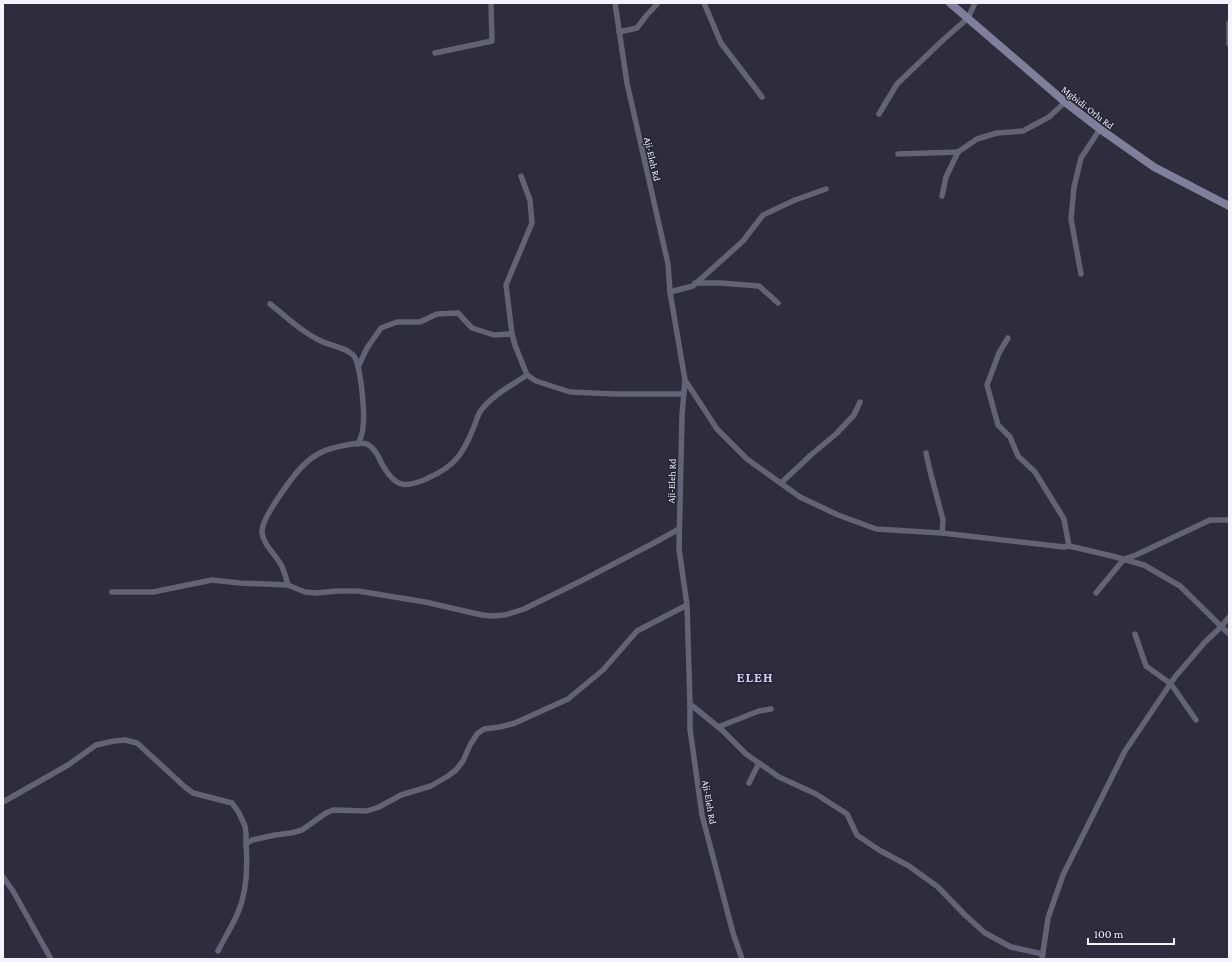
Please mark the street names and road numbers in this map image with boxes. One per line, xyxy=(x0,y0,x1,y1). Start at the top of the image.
street label: Mgbidi-Orlu Rd xyxy=(1059,84,1117,132)
street label: Aji-Eleh Rd xyxy=(641,136,663,183)
street label: Aji-Eleh Rd xyxy=(665,458,679,504)
street label: Aji-Eleh Rd xyxy=(699,779,719,826)

